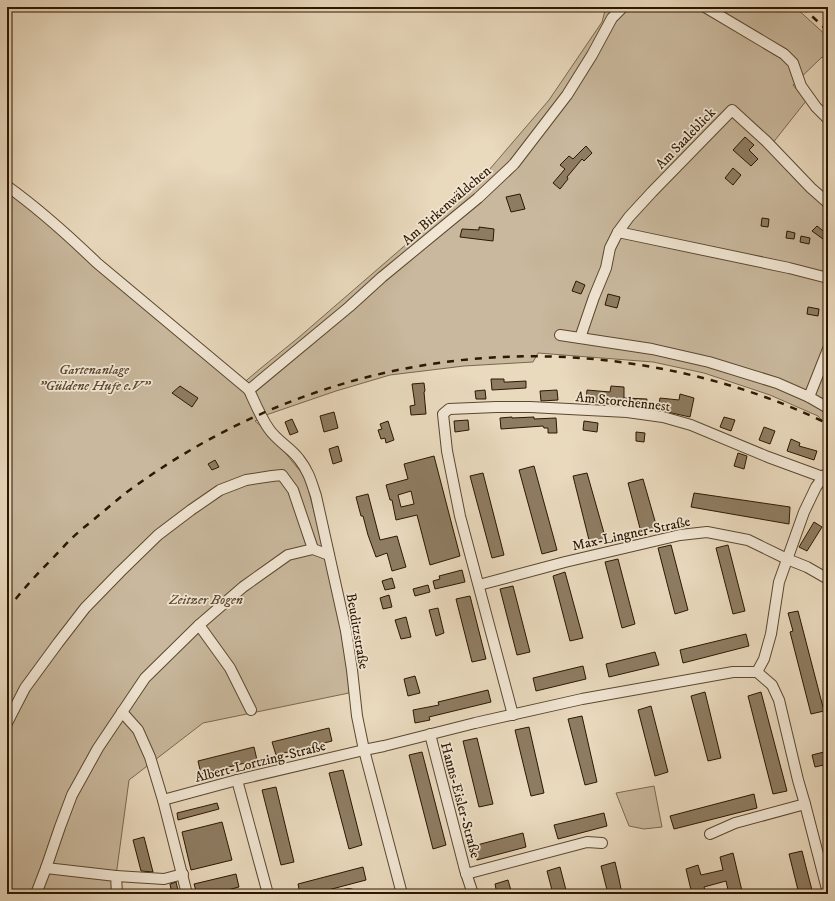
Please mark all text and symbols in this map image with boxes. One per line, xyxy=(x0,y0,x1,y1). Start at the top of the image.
street label: Am Saaleblick xyxy=(652,104,720,173)
street label: Am Birkenwäldchen xyxy=(398,162,495,249)
park label: Gartenanlage "Güldene Hufe e.V" xyxy=(39,361,152,395)
street label: Am Storchennest xyxy=(575,388,672,416)
street label: Max-Lingner-Straße xyxy=(570,513,692,555)
park label: Zeitzer Bogen xyxy=(168,591,243,609)
street label: Beuditzstraße xyxy=(341,592,373,671)
street label: Albert-Lortzing-Straße xyxy=(193,737,328,787)
street label: Hanns-Eisler-Straße xyxy=(436,740,484,860)

